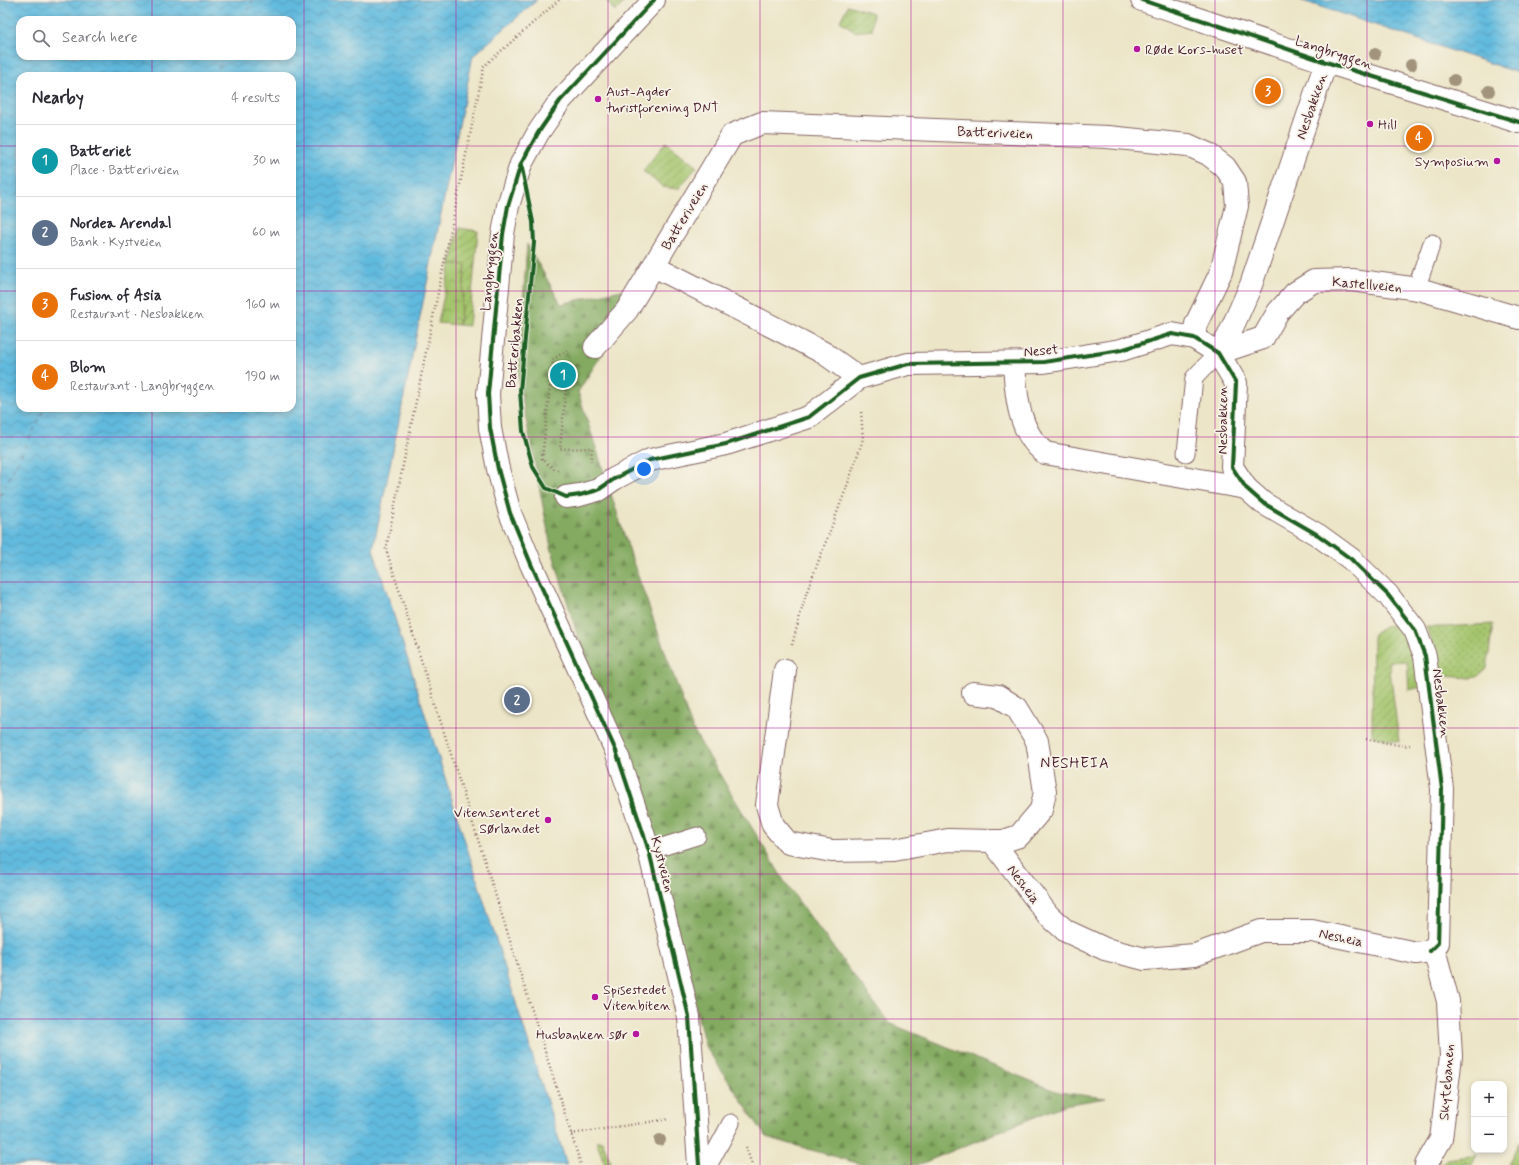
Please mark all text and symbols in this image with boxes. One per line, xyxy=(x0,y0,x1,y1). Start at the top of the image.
search box xyxy=(16,16,296,60)
icon: search xyxy=(30,27,52,49)
text: Search here xyxy=(62,28,138,48)
street label: Langbryggen xyxy=(1292,32,1375,76)
place label: Røde Kors-huset xyxy=(1145,41,1244,59)
marker: Røde Kors-huset xyxy=(1132,44,1142,54)
street label: Nesbakken xyxy=(1292,71,1332,142)
pin: 3 xyxy=(1255,76,1281,106)
place label: Aust-Agder turistforening DNT xyxy=(605,83,719,119)
text: Nearby xyxy=(32,87,84,109)
text: 4 results xyxy=(231,90,280,107)
marker: Aust-Agder turistforening DNT xyxy=(593,94,603,104)
place label: Hill xyxy=(1378,116,1397,134)
marker: Hill xyxy=(1365,119,1375,129)
street label: Batteriveien xyxy=(957,123,1033,143)
pin: 4 xyxy=(1406,123,1432,153)
text: Batteriet xyxy=(70,142,131,162)
text: 1 xyxy=(42,152,48,169)
text: 30 m xyxy=(253,152,280,169)
place label: Symposium xyxy=(1415,153,1489,171)
marker: Symposium xyxy=(1492,156,1502,166)
text: Place · Batteriveien xyxy=(70,162,179,179)
street label: Batteriveien xyxy=(658,179,712,254)
text: Nordea Arendal xyxy=(70,214,171,234)
text: 2 xyxy=(42,224,48,241)
text: 60 m xyxy=(252,224,280,241)
street label: Langbryggen xyxy=(477,230,505,312)
text: Bank · Kystveien xyxy=(70,234,161,251)
street label: Kastellveien xyxy=(1331,273,1403,297)
text: Fusion of Asia xyxy=(70,286,162,306)
text: 3 xyxy=(42,296,48,313)
text: 160 m xyxy=(245,296,280,313)
street label: Batteribakken xyxy=(502,297,528,389)
text: Restaurant · Nesbakken xyxy=(70,306,205,323)
street label: Neset xyxy=(1023,340,1060,361)
text: Blom xyxy=(70,358,106,378)
pin: 1 xyxy=(550,360,576,390)
text: 4 xyxy=(41,368,49,385)
text: 190 m xyxy=(245,368,280,385)
text: Restaurant · Langbryggen xyxy=(70,378,215,395)
street label: Nesbakken xyxy=(1214,385,1232,455)
your location xyxy=(634,459,654,479)
street label: Nesbakken xyxy=(1428,668,1454,738)
pin: 2 xyxy=(504,685,530,715)
district label: NESHEIA xyxy=(1040,754,1110,774)
place label: Vitensenteret Sørlandet xyxy=(454,804,540,838)
marker: Vitensenteret Sørlandet xyxy=(543,815,553,825)
street label: Kystveien xyxy=(646,834,678,894)
street label: Nesheia xyxy=(1003,861,1044,908)
street label: Nesheia xyxy=(1317,925,1364,951)
place label: Spisestedet Vitenbiten xyxy=(603,981,671,1015)
marker: Spisestedet Vitenbiten xyxy=(590,992,600,1002)
place label: Husbanken sør xyxy=(536,1026,628,1044)
marker: Husbanken sør xyxy=(631,1029,641,1039)
street label: Skytebanen xyxy=(1435,1043,1459,1121)
map controls xyxy=(1471,1081,1507,1153)
button: + xyxy=(1471,1081,1507,1117)
button: − xyxy=(1471,1117,1507,1153)

